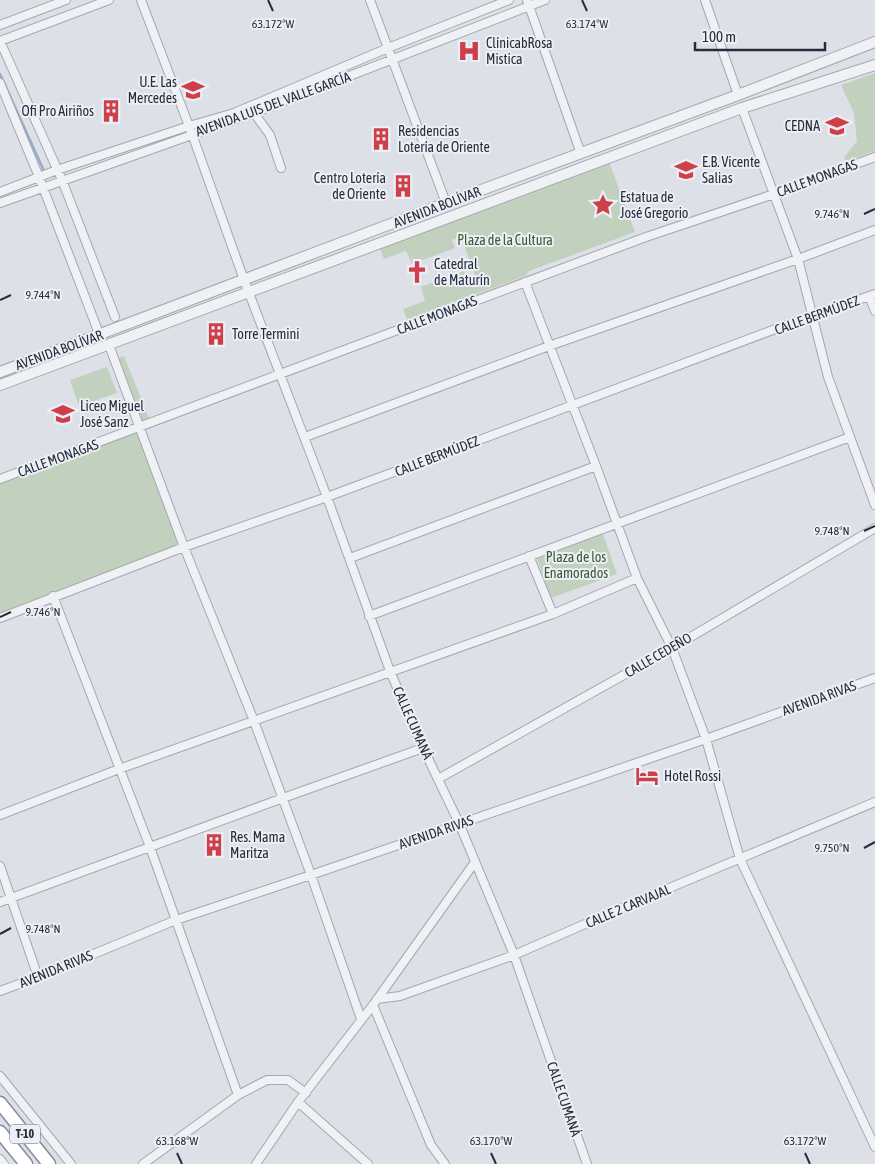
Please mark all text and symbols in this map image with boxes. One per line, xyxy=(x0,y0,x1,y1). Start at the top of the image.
text: 63.172°W xyxy=(252,17,294,31)
text: 63.174°W xyxy=(566,17,608,31)
scale bar xyxy=(695,20,825,52)
text: 100 m xyxy=(702,28,736,45)
place label: ClínicabRosa Mistica xyxy=(486,35,553,67)
hospital icon: ClínicabRosa Mistica xyxy=(456,38,482,64)
street label: AVENIDA LUIS DEL VALLE GARCÍA xyxy=(193,68,353,140)
place label: U.E. Las Mercedes xyxy=(128,74,177,106)
school or university icon: U.E. Las Mercedes xyxy=(180,77,206,103)
building icon: Ofi Pro Airiños xyxy=(98,98,124,124)
place label: Ofi Pro Airiños xyxy=(22,103,94,119)
school or university icon: CEDNA xyxy=(824,113,850,139)
place label: CEDNA xyxy=(785,118,820,134)
place label: Residencias Lotería de Oriente xyxy=(398,123,490,155)
building icon: Residencias Lotería de Oriente xyxy=(368,126,394,152)
place label: E.B. Vicente Salias xyxy=(702,154,760,186)
street label: CALLE MONAGAS xyxy=(774,156,860,200)
school or university icon: E.B. Vicente Salias xyxy=(673,157,699,183)
place label: Centro Lotería de Oriente xyxy=(314,170,386,202)
building icon: Centro Lotería de Oriente xyxy=(390,173,416,199)
street label: AVENIDA BOLÍVAR xyxy=(391,183,483,231)
place label: Estatua de José Gregorio xyxy=(620,189,688,221)
place icon: Estatua de José Gregorio xyxy=(590,192,616,218)
text: 9.746°N xyxy=(814,207,850,221)
park label: Plaza de la Cultura xyxy=(457,232,553,248)
place label: Catedral de Maturín xyxy=(434,256,490,288)
church icon: Catedral de Maturín xyxy=(404,259,430,285)
text: 9.744°N xyxy=(25,288,61,302)
street label: CALLE MONAGAS xyxy=(395,292,480,338)
street label: CALLE BERMÚDEZ xyxy=(772,292,862,338)
building icon: Torre Termini xyxy=(203,321,229,347)
place label: Torre Termini xyxy=(232,326,300,342)
street label: AVENIDA BOLÍVAR xyxy=(13,327,105,373)
place label: Liceo Miguel José Sanz xyxy=(80,398,144,430)
school or university icon: Liceo Miguel José Sanz xyxy=(50,401,76,427)
street label: CALLE BERMÚDEZ xyxy=(392,433,482,479)
street label: CALLE MONAGAS xyxy=(15,436,101,480)
text: 9.748°N xyxy=(814,524,850,538)
park label: Plaza de los Enamorados xyxy=(544,549,608,581)
text: 9.746°N xyxy=(25,605,61,619)
street label: CALLE CEDEÑO xyxy=(622,629,694,681)
street label: AVENIDA RIVAS xyxy=(780,677,858,719)
street label: CALLE CUMANÁ xyxy=(390,684,436,762)
hotel icon: Hotel Rossi xyxy=(634,763,660,789)
place label: Hotel Rossi xyxy=(664,768,721,784)
street label: AVENIDA RIVAS xyxy=(397,812,475,852)
place label: Res. Mama Maritza xyxy=(230,829,285,861)
building icon: Res. Mama Maritza xyxy=(201,832,227,858)
text: 9.750°N xyxy=(814,841,850,855)
street label: CALLE 2 CARVAJAL xyxy=(583,881,673,931)
text: 9.748°N xyxy=(25,922,61,936)
street label: AVENIDA RIVAS xyxy=(17,947,95,991)
street label: CALLE CUMANÁ xyxy=(544,1060,584,1139)
road number: T-10 xyxy=(10,1124,40,1144)
text: 63.168°W xyxy=(156,1134,198,1148)
text: 63.170°W xyxy=(470,1134,512,1148)
text: 63.172°W xyxy=(784,1134,826,1148)

